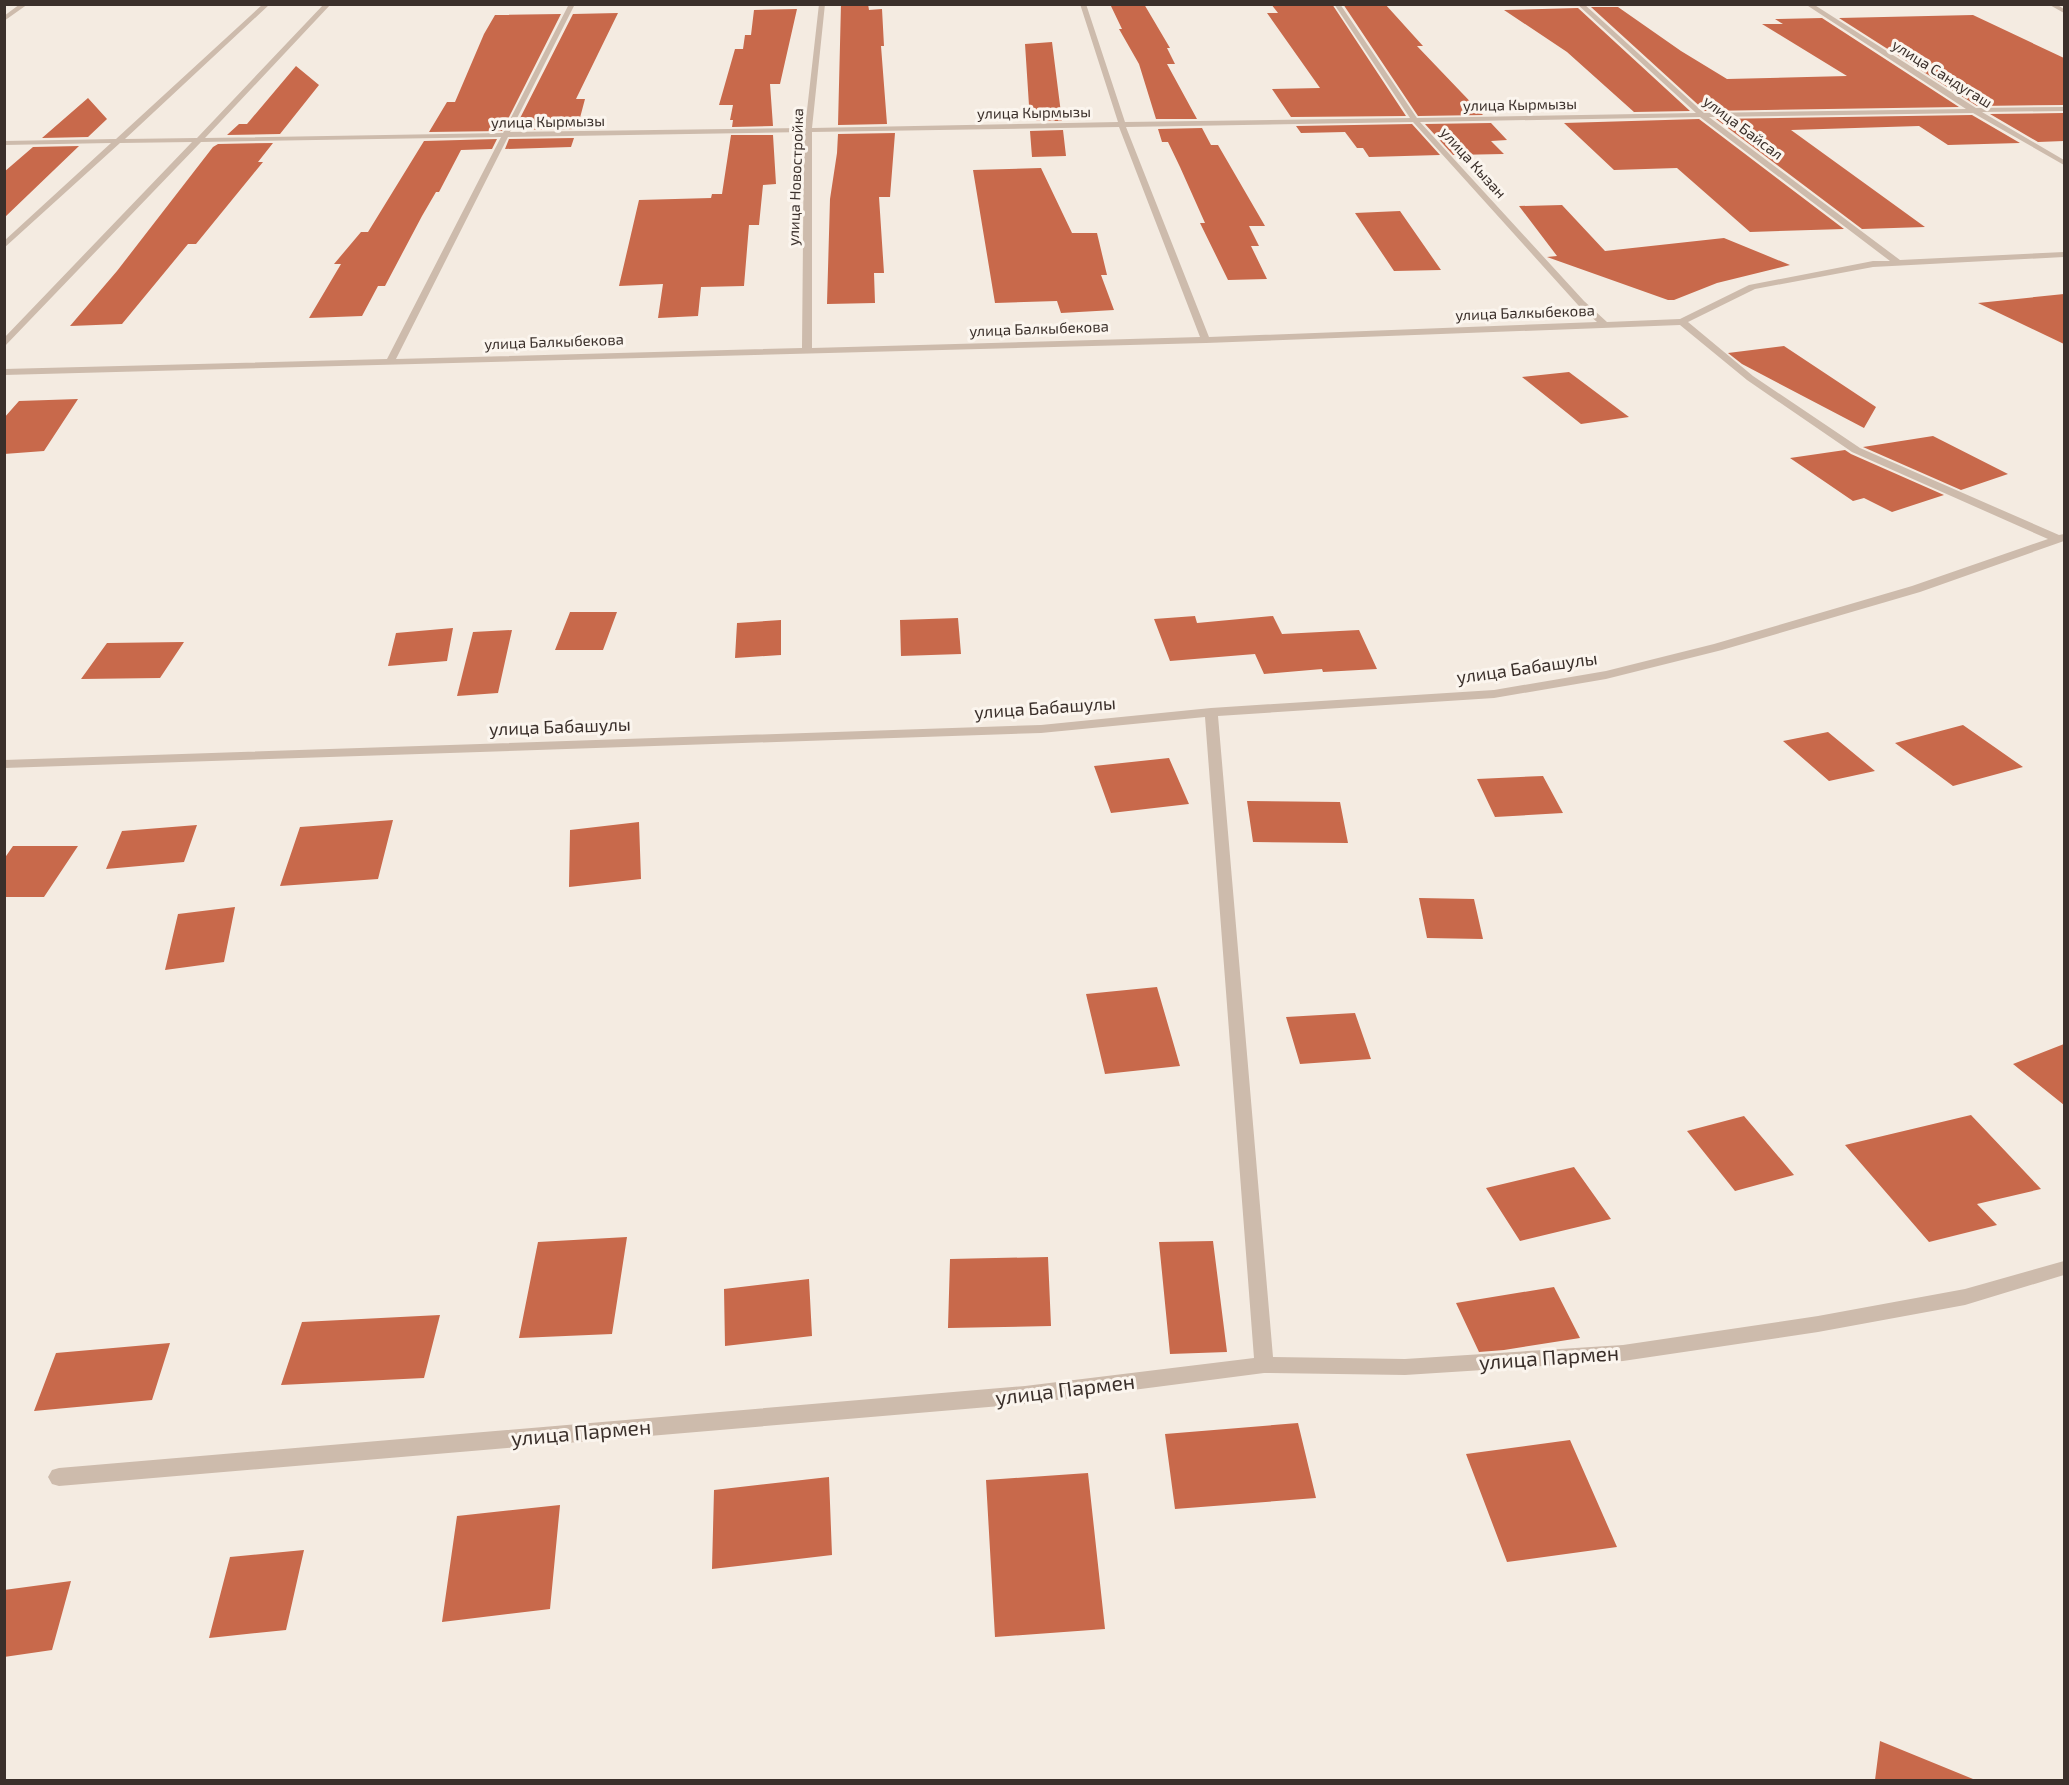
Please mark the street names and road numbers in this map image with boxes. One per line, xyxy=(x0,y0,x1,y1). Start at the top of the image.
street label: улица Сандугаш xyxy=(1889,35,1996,112)
street label: улица Байсал xyxy=(1699,91,1787,164)
street label: улица Кырмызы xyxy=(1463,94,1577,115)
street label: улица Кырмызы xyxy=(977,102,1091,123)
street label: улица Новостройка xyxy=(784,108,807,246)
street label: улица Кырмызы xyxy=(491,111,605,132)
street label: улица Кызан xyxy=(1436,123,1510,202)
street label: улица Балкыбекова xyxy=(1455,301,1595,324)
street label: улица Балкыбекова xyxy=(969,317,1109,340)
street label: улица Балкыбекова xyxy=(484,330,624,353)
street label: улица Бабашулы xyxy=(1455,646,1599,688)
street label: улица Бабашулы xyxy=(973,691,1116,723)
street label: улица Бабашулы xyxy=(489,713,631,739)
street label: улица Пармен xyxy=(1478,1339,1620,1375)
street label: улица Пармен xyxy=(994,1368,1136,1410)
street label: улица Пармен xyxy=(510,1413,652,1451)

